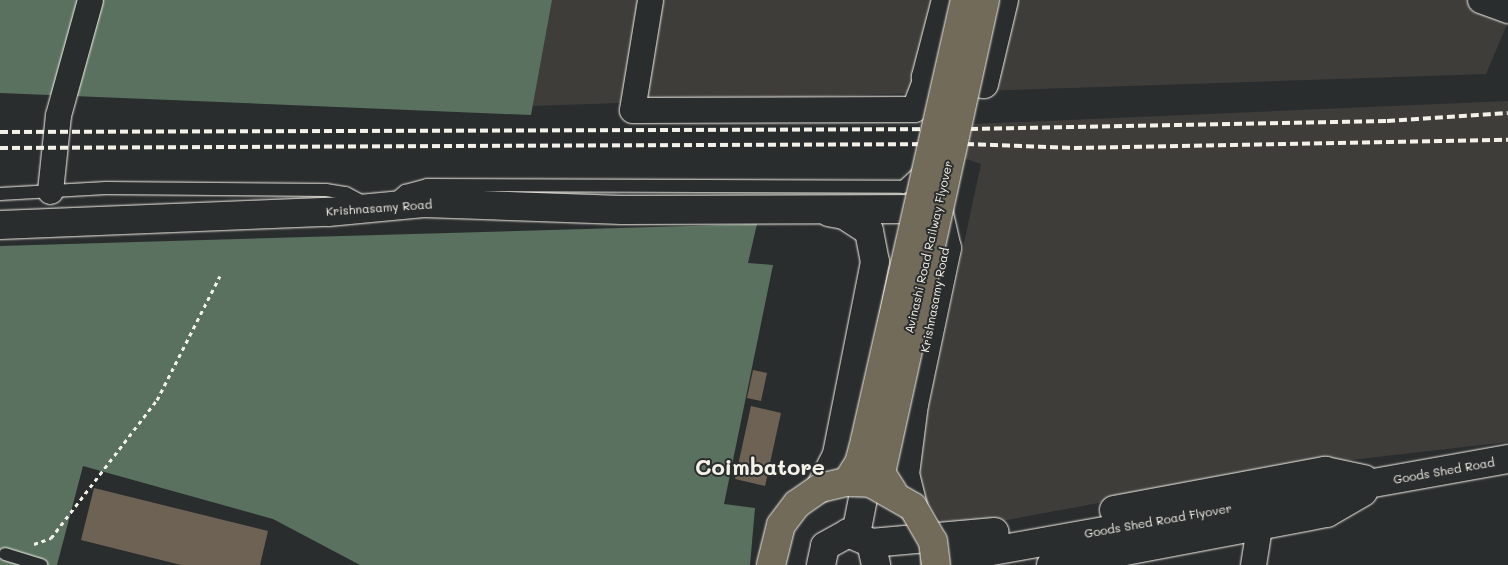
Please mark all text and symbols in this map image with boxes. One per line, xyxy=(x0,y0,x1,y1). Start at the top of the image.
street label: Avinashi Road Railway Flyover xyxy=(902,159,956,335)
street label: Krishnasamy Road xyxy=(325,197,433,219)
street label: Krishnasamy Road xyxy=(918,246,952,354)
district label: Coimbatore xyxy=(695,454,825,480)
street label: Goods Shed Road xyxy=(1392,455,1496,487)
street label: Goods Shed Road Flyover xyxy=(1083,501,1233,541)

